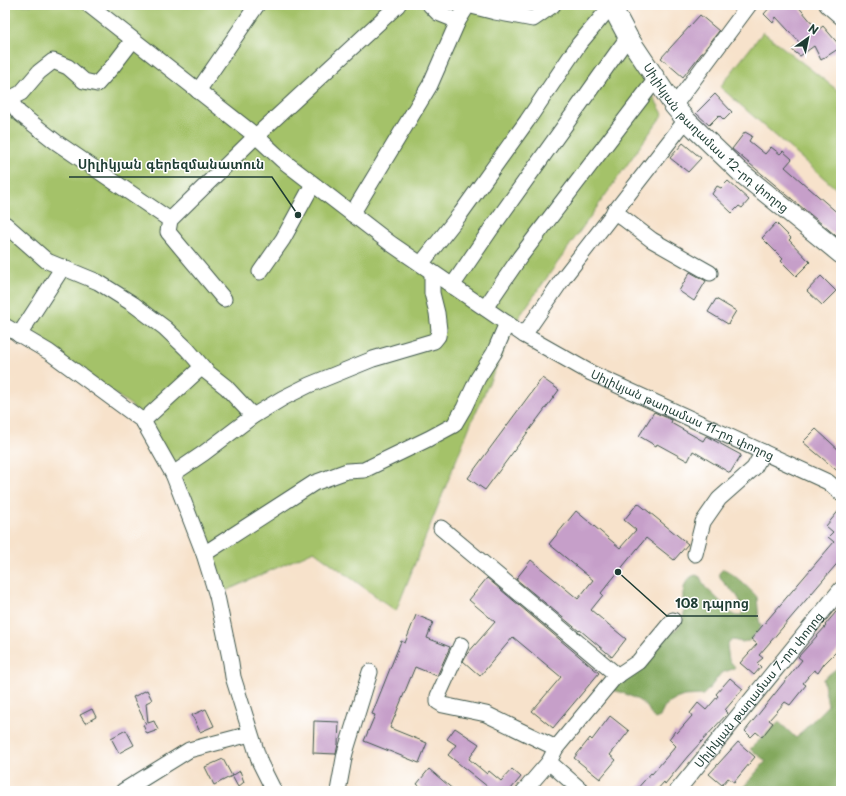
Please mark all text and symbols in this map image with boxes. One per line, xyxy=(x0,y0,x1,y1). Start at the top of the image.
north arrow xyxy=(788,18,828,58)
text: N xyxy=(805,20,822,39)
street label: Սիլիկյան թաղամաս 12-րդ փողոց xyxy=(640,59,793,216)
callout: Սիլիկյան գերեզմանատուն xyxy=(69,152,272,177)
text: Սիլիկյան գերեզմանատուն xyxy=(78,154,264,173)
street label: Սիլիկյան թաղամաս 11-րդ փողոց xyxy=(588,364,777,464)
callout: 108 դպրոց xyxy=(667,591,758,616)
text: 108 դպրոց xyxy=(675,593,749,612)
street label: Սիլիկյան թաղամաս 7-րդ փողոց xyxy=(689,608,827,771)

